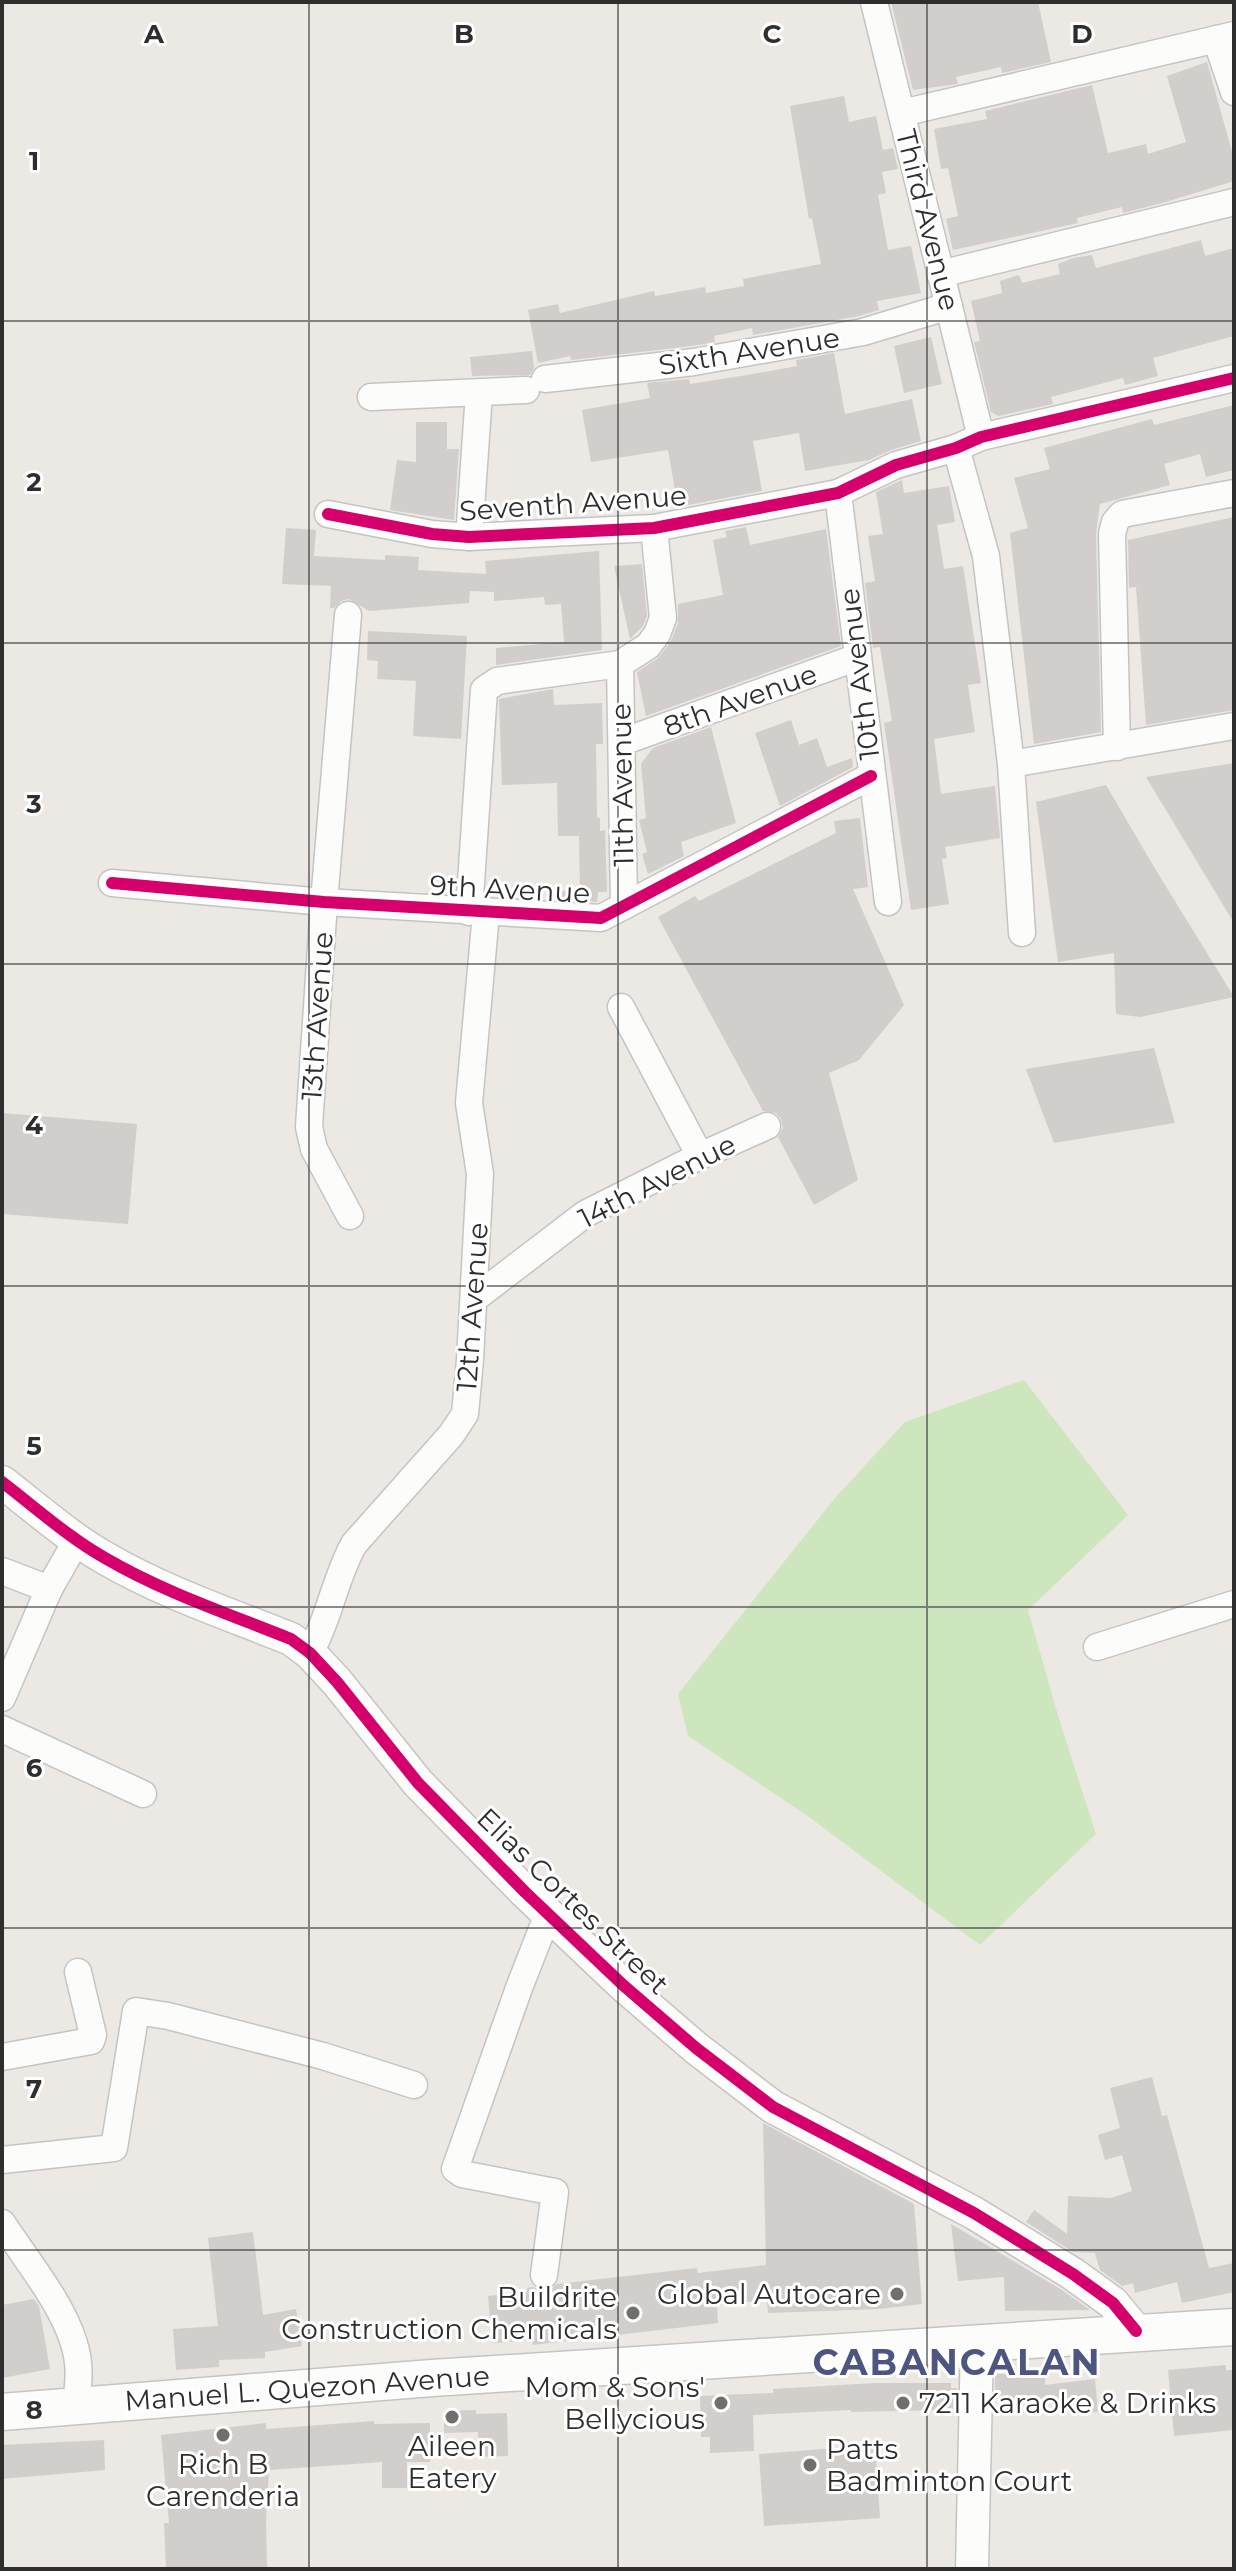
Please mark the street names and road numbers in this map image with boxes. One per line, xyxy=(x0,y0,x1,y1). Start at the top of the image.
street label: Third Avenue xyxy=(889,126,967,314)
street label: Sixth Avenue xyxy=(656,320,842,382)
street label: Seventh Avenue xyxy=(458,478,688,528)
street label: 10th Avenue xyxy=(832,586,886,762)
street label: 8th Avenue xyxy=(658,656,822,744)
street label: 11th Avenue xyxy=(604,703,640,867)
street label: 9th Avenue xyxy=(429,868,591,910)
street label: 13th Avenue xyxy=(294,930,340,1102)
street label: 14th Avenue xyxy=(573,1127,741,1235)
street label: 12th Avenue xyxy=(449,1221,495,1393)
street label: Elias Cortes Street xyxy=(470,1801,676,2001)
street label: Manuel L. Quezon Avenue xyxy=(123,2358,491,2418)

